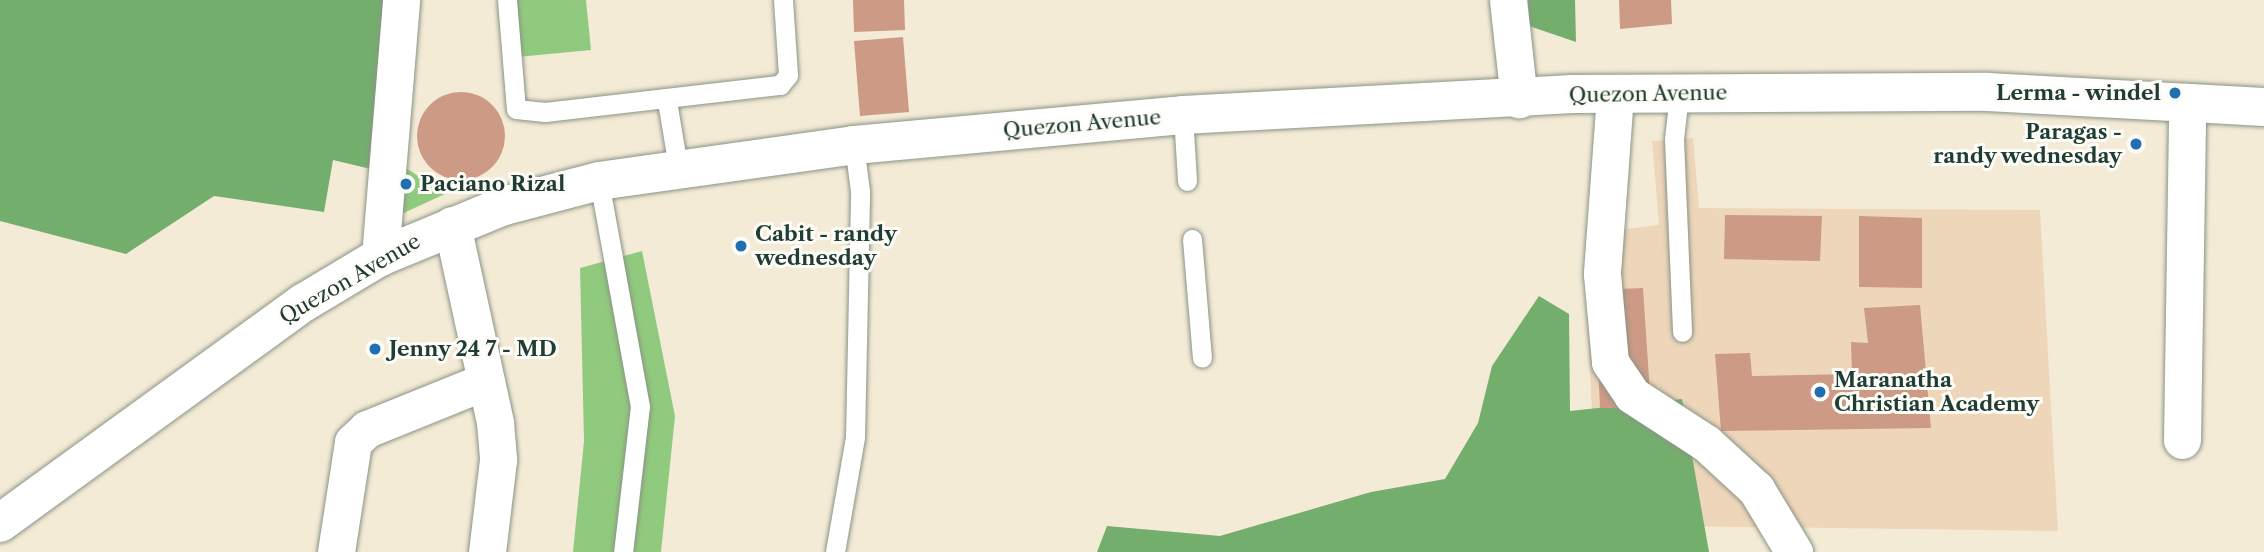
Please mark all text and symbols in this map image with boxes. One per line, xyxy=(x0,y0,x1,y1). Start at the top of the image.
street label: Quezon Avenue xyxy=(1568,80,1728,108)
place label: Lerma - windel xyxy=(1995,80,2161,106)
marker: Lerma - windel xyxy=(2167,85,2183,101)
street label: Quezon Avenue xyxy=(1002,105,1162,143)
place label: Paragas - randy wednesday xyxy=(1932,119,2122,169)
marker: Paragas - randy wednesday xyxy=(2128,136,2144,152)
place label: Paciano Rizal xyxy=(420,171,565,197)
marker: Paciano Rizal xyxy=(398,176,414,192)
place label: Cabit - randy wednesday xyxy=(755,221,897,271)
street label: Quezon Avenue xyxy=(275,228,425,330)
marker: Cabit - randy wednesday xyxy=(733,238,749,254)
place label: Jenny 24 7 - MD xyxy=(389,336,557,362)
marker: Jenny 24 7 - MD xyxy=(367,341,383,357)
place label: Maranatha Christian Academy xyxy=(1834,367,2040,417)
marker: Maranatha Christian Academy xyxy=(1812,384,1828,400)

